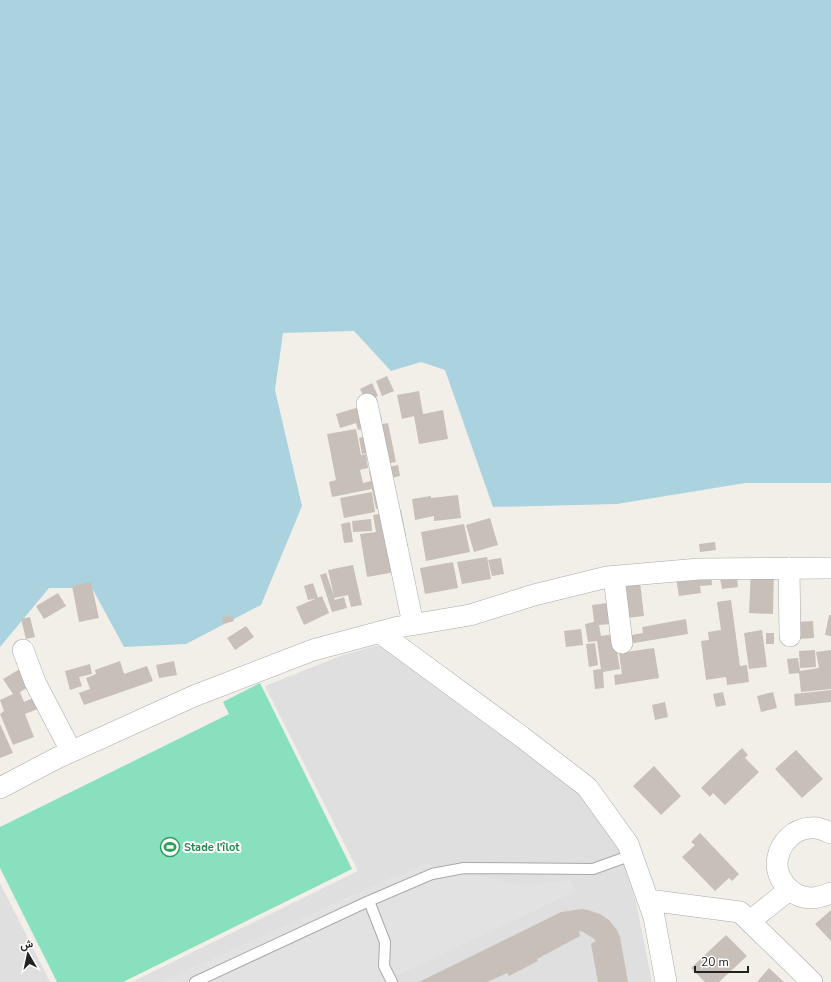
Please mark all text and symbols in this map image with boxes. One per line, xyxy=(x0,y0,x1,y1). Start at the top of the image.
sports icon: Stade l'îlot xyxy=(159,836,181,858)
place label: Stade l'îlot xyxy=(184,840,240,855)
north arrow xyxy=(8,934,48,974)
text: ش xyxy=(19,936,34,953)
scale bar xyxy=(695,948,748,974)
text: 20 m xyxy=(701,954,729,970)

